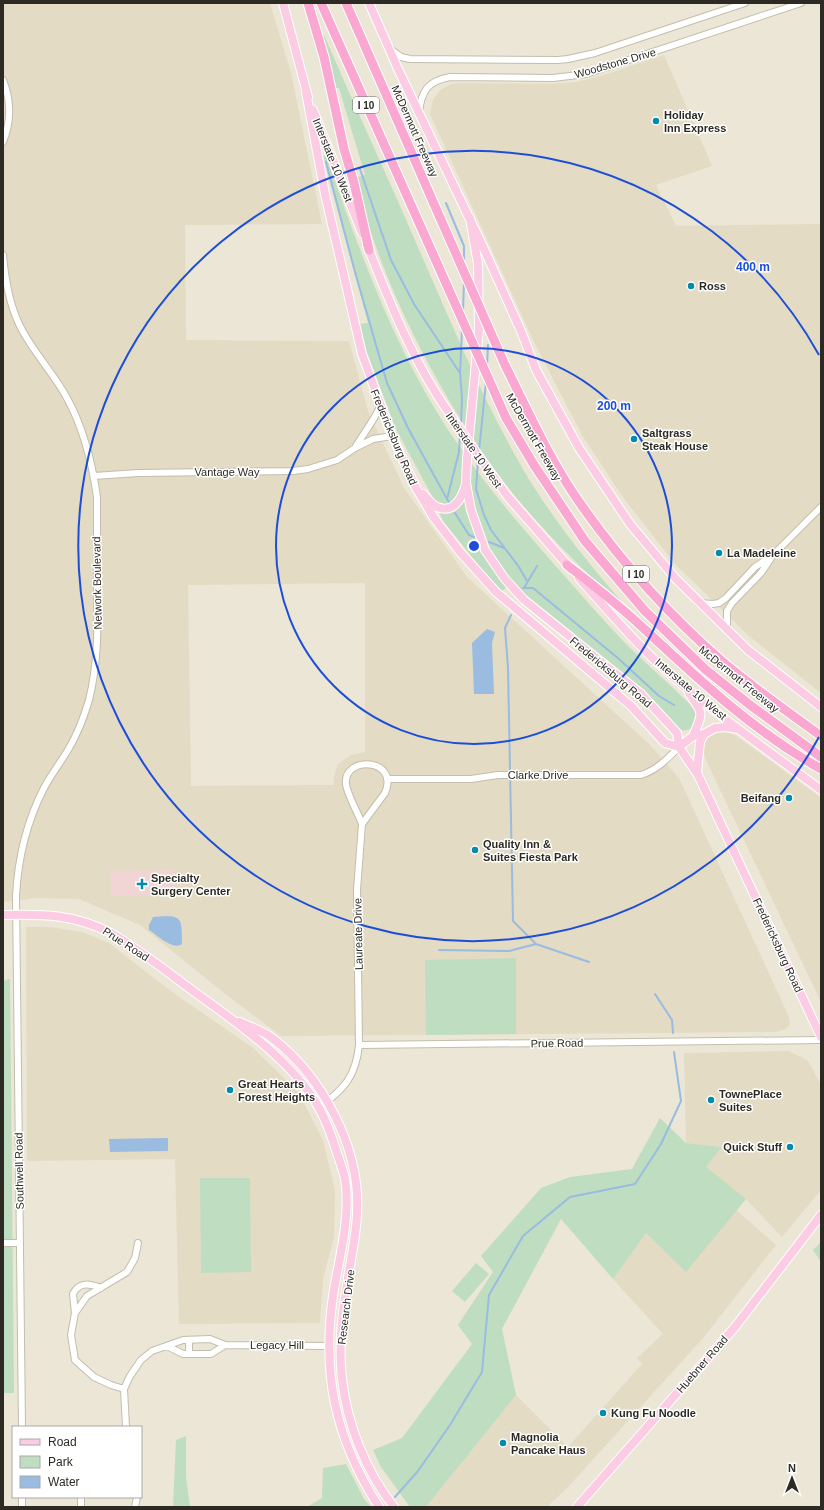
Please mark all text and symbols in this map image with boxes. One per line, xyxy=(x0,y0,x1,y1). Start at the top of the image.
street label: Woodstone Drive xyxy=(573,46,657,80)
street label: McDermott Freeway xyxy=(389,83,441,179)
road number: I 10 xyxy=(353,97,379,113)
place label: Holiday Inn Express xyxy=(664,109,726,134)
street label: Interstate 10 West xyxy=(311,116,355,204)
marker: Holiday Inn Express xyxy=(651,116,661,126)
text: 400 m xyxy=(736,260,770,274)
place label: Ross xyxy=(699,280,726,292)
marker: Ross xyxy=(686,281,696,291)
street label: Fredericksburg Road xyxy=(368,387,420,487)
street label: McDermott Freeway xyxy=(504,391,564,483)
text: 200 m xyxy=(597,399,631,413)
street label: Interstate 10 West xyxy=(444,410,504,490)
place label: Saltgrass Steak House xyxy=(642,427,708,452)
marker: Saltgrass Steak House xyxy=(629,434,639,444)
street label: Vantage Way xyxy=(195,466,260,478)
street label: Network Boulevard xyxy=(90,536,104,630)
centre of rings xyxy=(467,539,481,553)
place label: La Madeleine xyxy=(727,547,796,559)
marker: La Madeleine xyxy=(714,548,724,558)
road number: I 10 xyxy=(623,566,649,582)
street label: Fredericksburg Road xyxy=(568,634,654,710)
street label: McDermott Freeway xyxy=(697,643,782,715)
street label: Interstate 10 West xyxy=(653,656,729,722)
street label: Clarke Drive xyxy=(508,769,568,781)
place label: Beifang xyxy=(741,792,781,804)
marker: Beifang xyxy=(784,793,794,803)
place label: Quality Inn & Suites Fiesta Park xyxy=(483,838,579,863)
marker: Quality Inn & Suites Fiesta Park xyxy=(470,845,480,855)
place label: Specialty Surgery Center xyxy=(151,872,231,897)
marker: Specialty Surgery Center xyxy=(136,878,148,890)
street label: Fredericksburg Road xyxy=(751,896,805,994)
street label: Laureate Drive xyxy=(351,898,365,970)
street label: Prue Road xyxy=(101,925,151,963)
street label: Prue Road xyxy=(531,1037,583,1049)
place label: Great Hearts Forest Heights xyxy=(238,1078,315,1103)
marker: Great Hearts Forest Heights xyxy=(225,1085,235,1095)
place label: TownePlace Suites xyxy=(719,1088,782,1113)
marker: TownePlace Suites xyxy=(706,1095,716,1105)
street label: Southwell Road xyxy=(12,1132,26,1210)
place label: Quick Stuff xyxy=(723,1141,782,1153)
marker: Quick Stuff xyxy=(785,1142,795,1152)
street label: Research Drive xyxy=(335,1269,357,1345)
street label: Huebner Road xyxy=(674,1333,730,1395)
street label: Legacy Hill xyxy=(250,1339,304,1351)
place label: Kung Fu Noodle xyxy=(611,1407,696,1419)
marker: Kung Fu Noodle xyxy=(598,1408,608,1418)
legend xyxy=(12,1426,142,1498)
place label: Magnolia Pancake Haus xyxy=(511,1431,586,1456)
text: Road xyxy=(48,1435,77,1449)
marker: Magnolia Pancake Haus xyxy=(498,1438,508,1448)
text: Park xyxy=(48,1455,74,1469)
north arrow xyxy=(772,1458,812,1498)
text: N xyxy=(788,1462,796,1474)
text: Water xyxy=(48,1475,80,1489)

